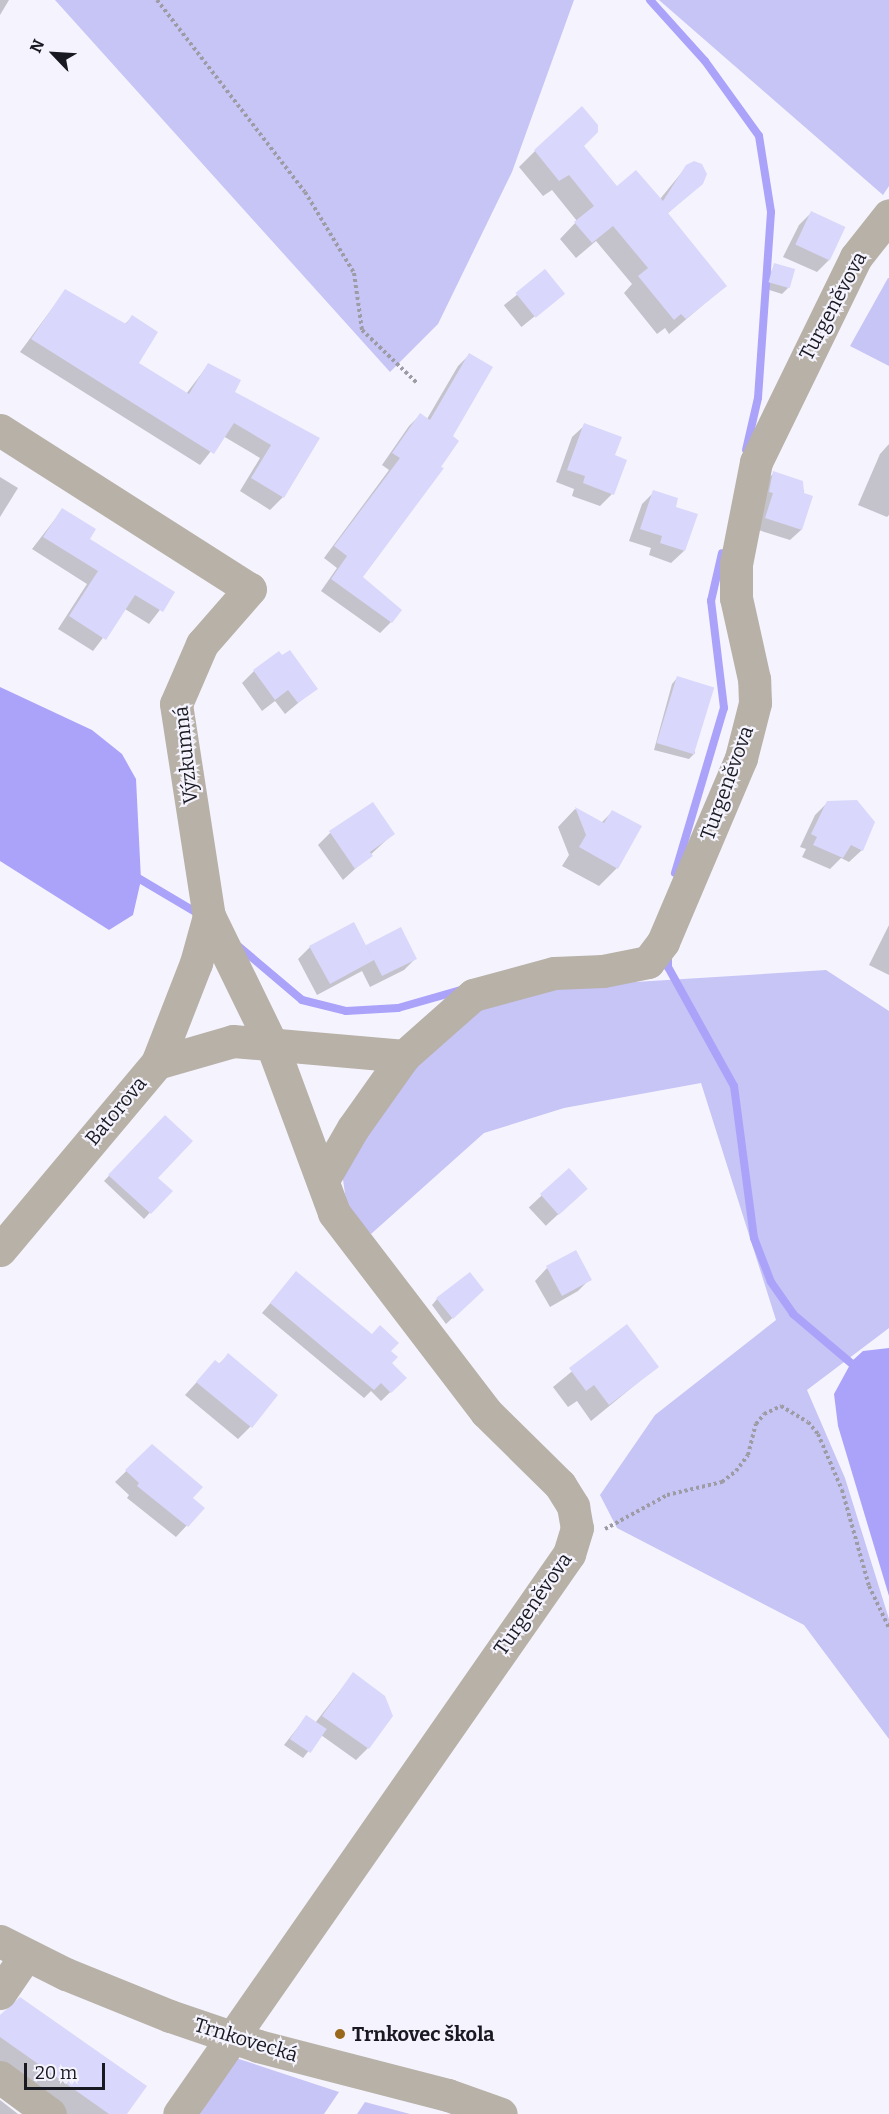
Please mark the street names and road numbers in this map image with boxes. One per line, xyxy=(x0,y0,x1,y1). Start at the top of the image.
street label: Turgeněvova xyxy=(794,248,872,364)
street label: Výzkumná xyxy=(169,705,203,805)
street label: Turgeněvova xyxy=(695,723,759,843)
street label: Batorova xyxy=(80,1072,152,1150)
street label: Turgeněvova xyxy=(489,1548,577,1660)
street label: Trnkovecká xyxy=(191,2013,301,2067)

